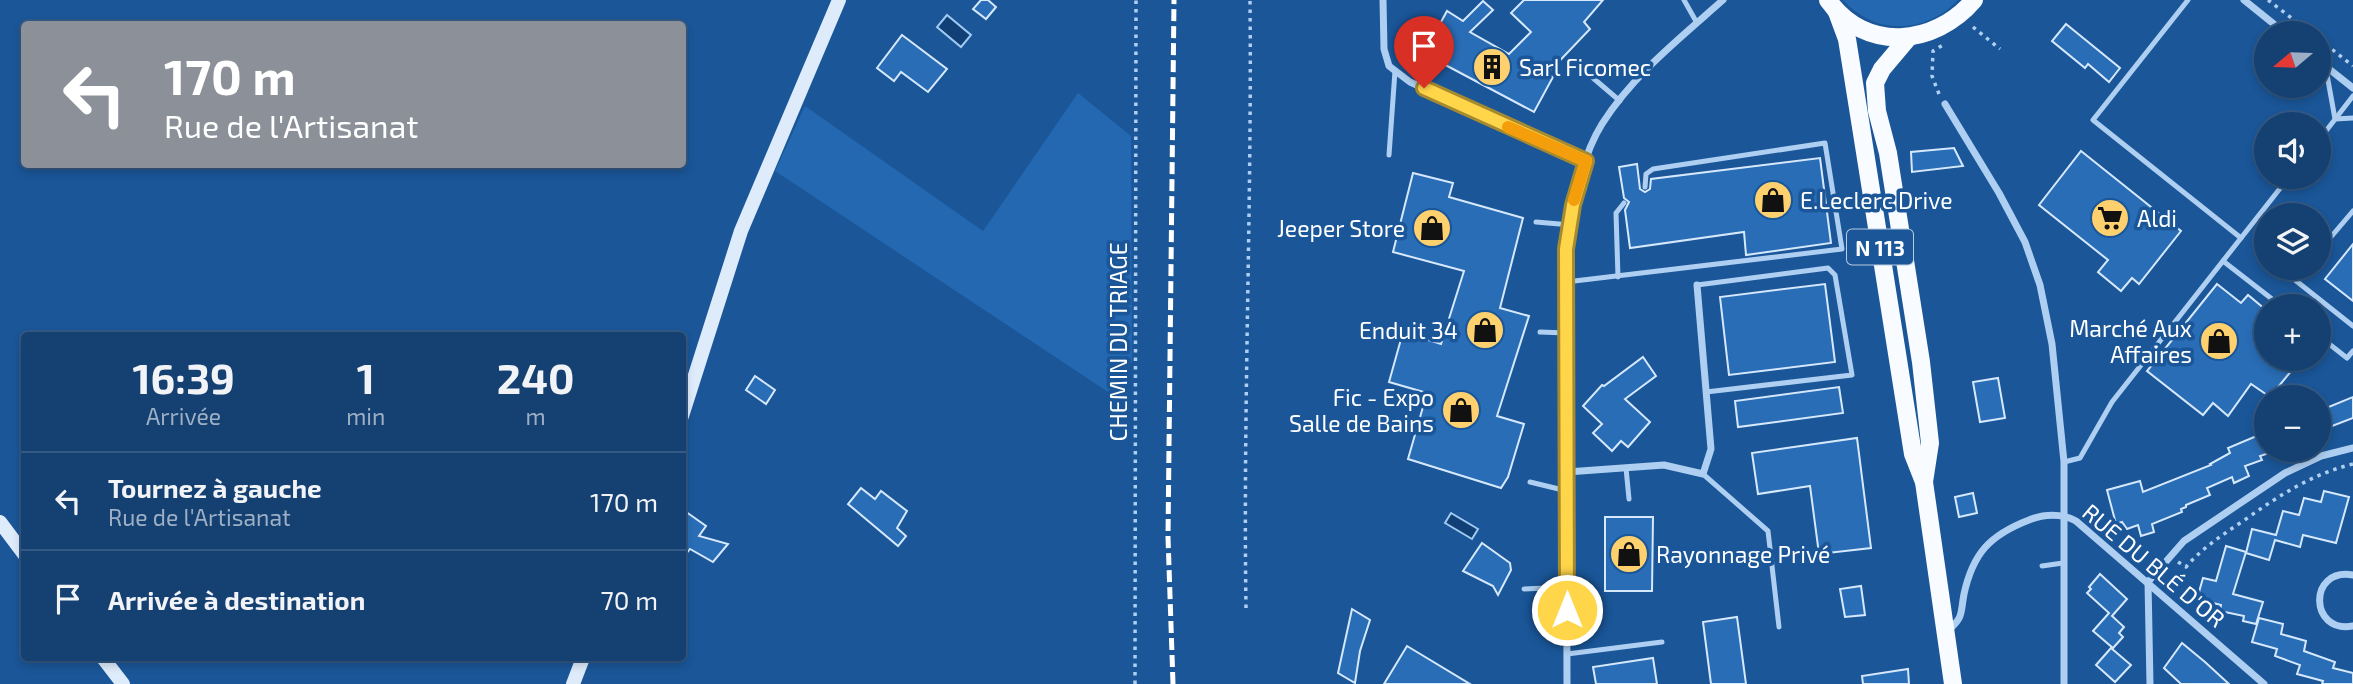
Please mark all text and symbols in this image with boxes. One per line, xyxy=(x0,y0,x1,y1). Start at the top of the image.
pin xyxy=(1394,16,1454,88)
north arrow xyxy=(2254,21,2331,98)
map controls xyxy=(2254,21,2331,462)
icon: arrive xyxy=(1405,27,1443,65)
text: 170 m xyxy=(164,46,296,105)
building icon: Sarl Ficomec xyxy=(1471,46,1513,88)
icon: left xyxy=(49,49,140,140)
place label: Sarl Ficomec xyxy=(1519,53,1651,81)
text: Rue de l'Artisanat xyxy=(164,106,418,144)
button: sound xyxy=(2254,112,2331,189)
shop icon: E.Leclerc Drive xyxy=(1752,179,1794,221)
place label: E.Leclerc Drive xyxy=(1800,186,1953,214)
supermarket icon: Aldi xyxy=(2089,197,2131,239)
button: layers xyxy=(2254,203,2331,280)
place label: Aldi xyxy=(2137,204,2177,232)
shop icon: Jeeper Store xyxy=(1411,207,1453,249)
place label: Jeeper Store xyxy=(1277,214,1405,242)
road number: N 113 xyxy=(1847,230,1913,264)
street label: CHEMIN DU TRIAGE xyxy=(1104,242,1132,442)
button: + xyxy=(2254,294,2331,371)
shop icon: Enduit 34 xyxy=(1464,309,1506,351)
place label: Marché Aux Affaires xyxy=(2069,314,2192,368)
place label: Enduit 34 xyxy=(1359,316,1458,344)
shop icon: Marché Aux Affaires xyxy=(2198,320,2240,362)
text: 16:39 xyxy=(132,352,235,402)
text: 1 xyxy=(357,352,375,402)
text: 240 xyxy=(497,352,575,402)
place label: Fic - Expo Salle de Bains xyxy=(1289,383,1434,437)
button: − xyxy=(2254,385,2331,462)
shop icon: Fic - Expo Salle de Bains xyxy=(1440,389,1482,431)
text: Arrivée xyxy=(146,402,221,430)
text: min xyxy=(346,402,385,430)
text: m xyxy=(526,402,546,430)
text: Tournez à gauche xyxy=(108,472,322,503)
icon: left xyxy=(49,482,87,520)
text: 170 m xyxy=(590,486,658,517)
street label: RUE DU BLÉ D'OR xyxy=(2077,497,2231,633)
text: Rue de l'Artisanat xyxy=(108,503,291,531)
shop icon: Rayonnage Privé xyxy=(1608,533,1650,575)
place label: Rayonnage Privé xyxy=(1656,540,1830,568)
position arrow xyxy=(1530,573,1604,647)
icon: arrive xyxy=(49,580,87,618)
text: Arrivée à destination xyxy=(108,584,365,615)
text: 70 m xyxy=(600,584,658,615)

